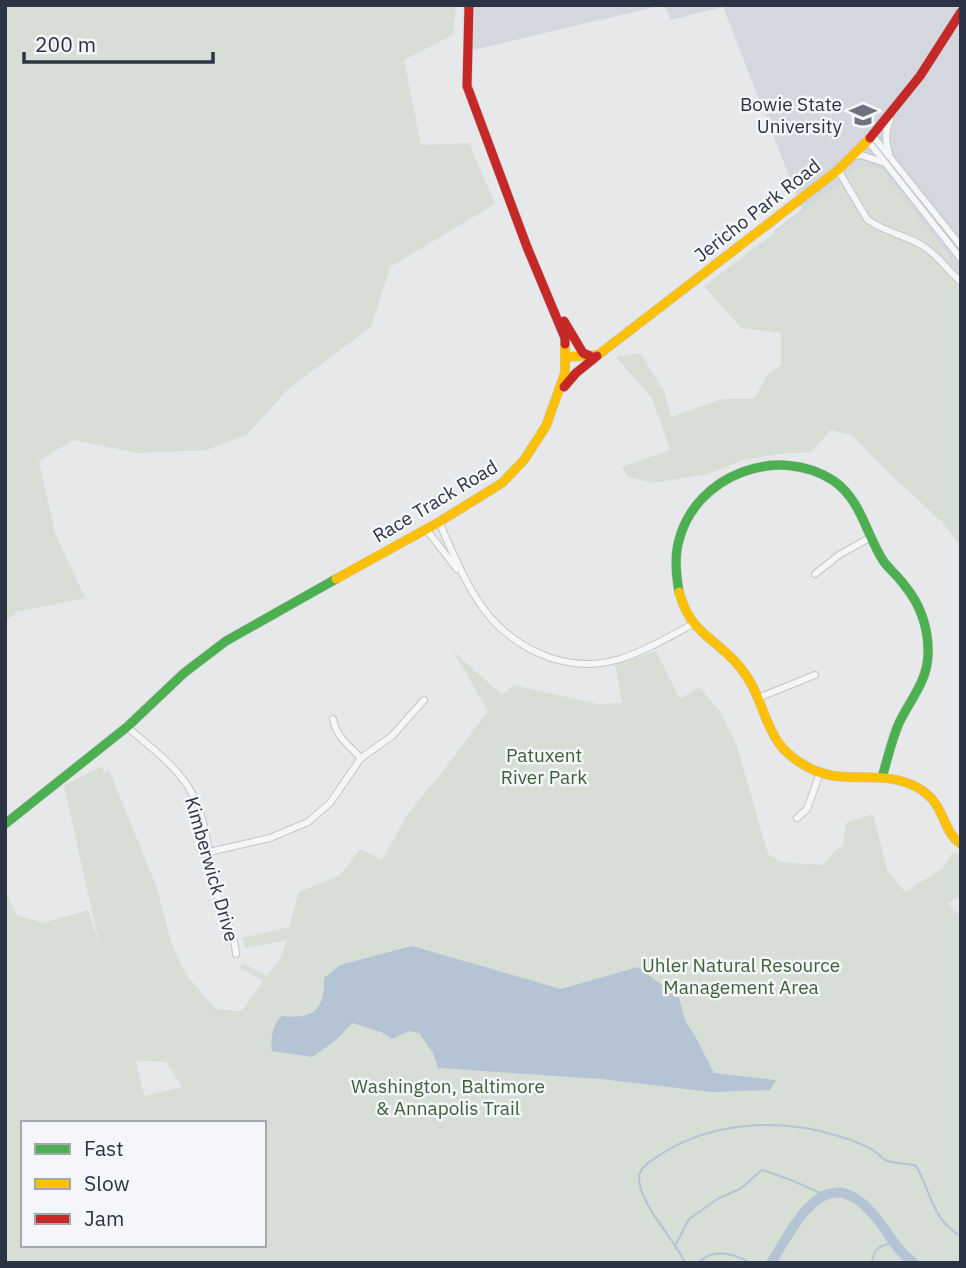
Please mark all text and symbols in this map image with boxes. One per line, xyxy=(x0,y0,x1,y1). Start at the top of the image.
scale bar xyxy=(24,21,214,65)
text: 200 m xyxy=(35,30,96,58)
place label: Bowie State University xyxy=(740,92,843,138)
school or university icon: Bowie State University xyxy=(848,100,878,130)
street label: Jericho Park Road xyxy=(689,153,825,267)
street label: Race Track Road xyxy=(368,454,502,548)
park label: Patuxent River Park xyxy=(501,743,587,789)
street label: Kimberwick Drive xyxy=(180,794,244,944)
park label: Uhler Natural Resource Management Area xyxy=(642,953,840,999)
park label: Washington, Baltimore & Annapolis Trail xyxy=(351,1074,545,1120)
legend xyxy=(21,1121,266,1247)
text: Fast xyxy=(84,1134,124,1162)
text: Slow xyxy=(84,1169,130,1197)
text: Jam xyxy=(84,1204,124,1232)

